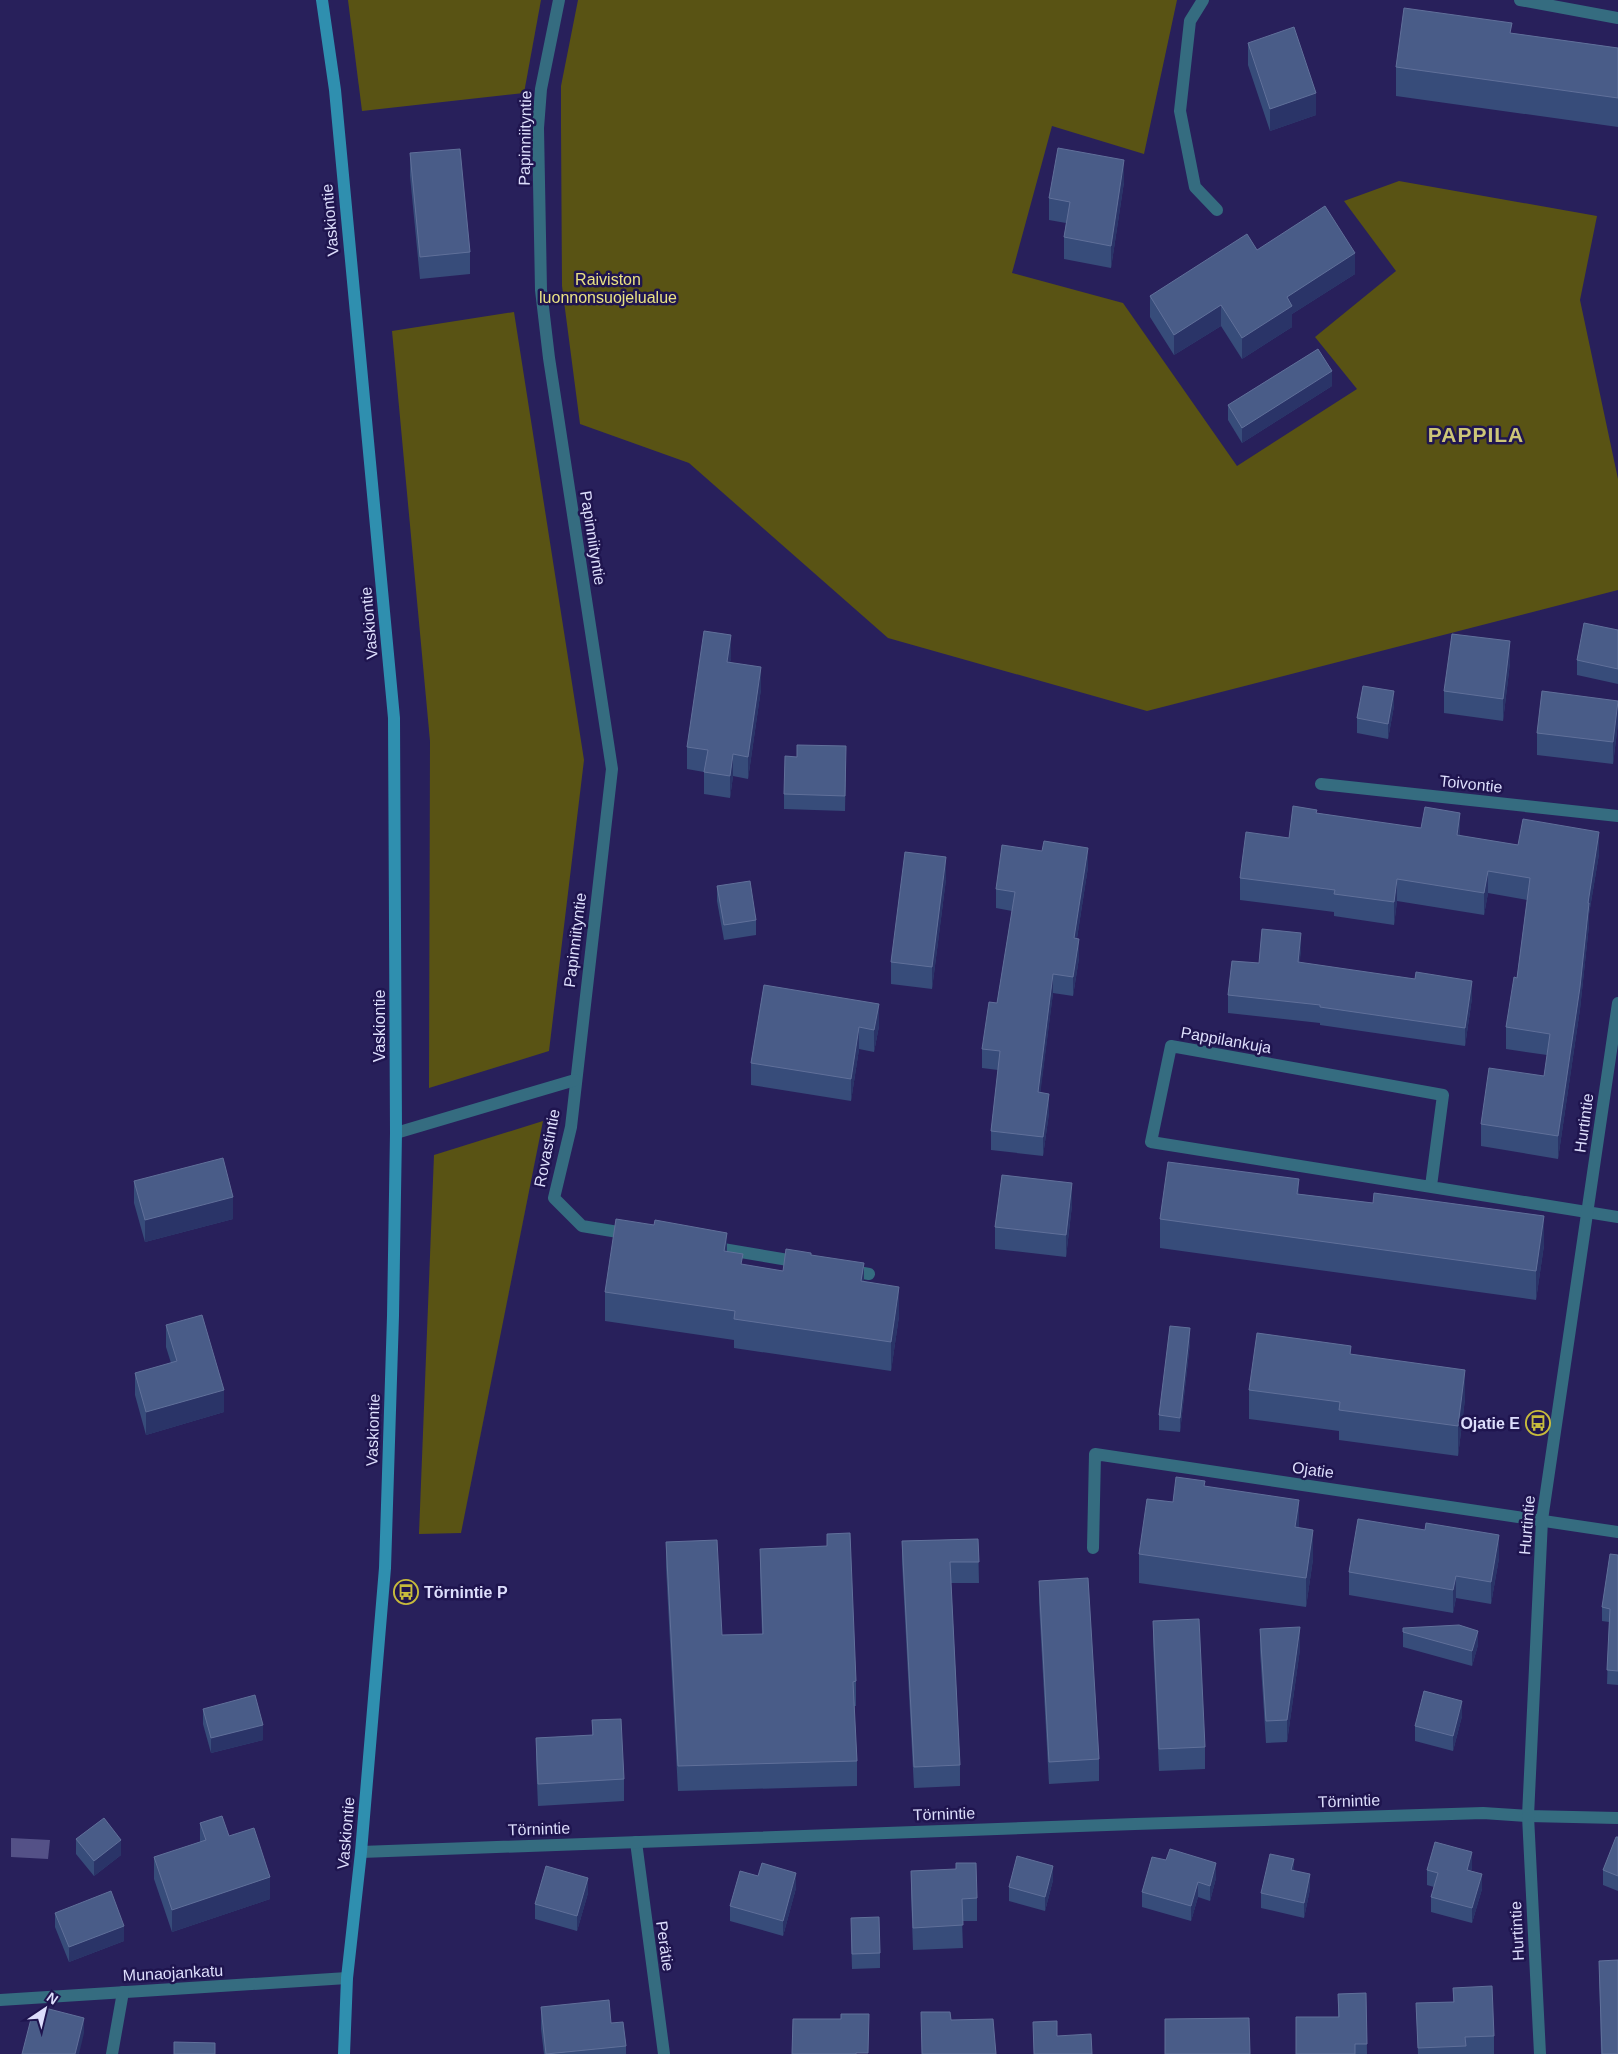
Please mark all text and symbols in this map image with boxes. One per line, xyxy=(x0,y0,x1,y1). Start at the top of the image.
street label: Papinniityntie xyxy=(516,90,534,186)
street label: Vaskiontie xyxy=(318,183,342,257)
park label: Raiviston luonnonsuojelualue xyxy=(539,271,677,306)
district label: PAPPILA xyxy=(1428,423,1524,446)
street label: Papinniityntie xyxy=(577,490,609,586)
street label: Vaskiontie xyxy=(357,586,381,660)
street label: Toivontie xyxy=(1439,772,1503,796)
street label: Papinniityntie xyxy=(561,892,589,988)
street label: Vaskiontie xyxy=(371,990,388,1062)
street label: Pappilankuja xyxy=(1179,1024,1273,1056)
street label: Hurtintie xyxy=(1571,1092,1597,1154)
street label: Rovastintie xyxy=(531,1107,563,1188)
street label: Vaskiontie xyxy=(363,1393,383,1467)
bus stop icon: Ojatie E xyxy=(1525,1410,1551,1436)
place label: Ojatie E xyxy=(1460,1415,1520,1432)
street label: Ojatie xyxy=(1291,1459,1335,1481)
street label: Hurtintie xyxy=(1516,1494,1538,1555)
bus stop icon: Törnintie P xyxy=(393,1579,419,1605)
place label: Törnintie P xyxy=(424,1584,508,1601)
street label: Törnintie xyxy=(1318,1791,1381,1811)
street label: Vaskiontie xyxy=(334,1796,358,1870)
street label: Törnintie xyxy=(913,1804,976,1824)
street label: Törnintie xyxy=(508,1819,571,1839)
street label: Hurtintie xyxy=(1507,1901,1527,1961)
street label: Perätie xyxy=(653,1920,677,1972)
street label: Munaojankatu xyxy=(122,1962,224,1984)
north arrow xyxy=(20,1984,70,2034)
text: N xyxy=(44,1989,61,2008)

